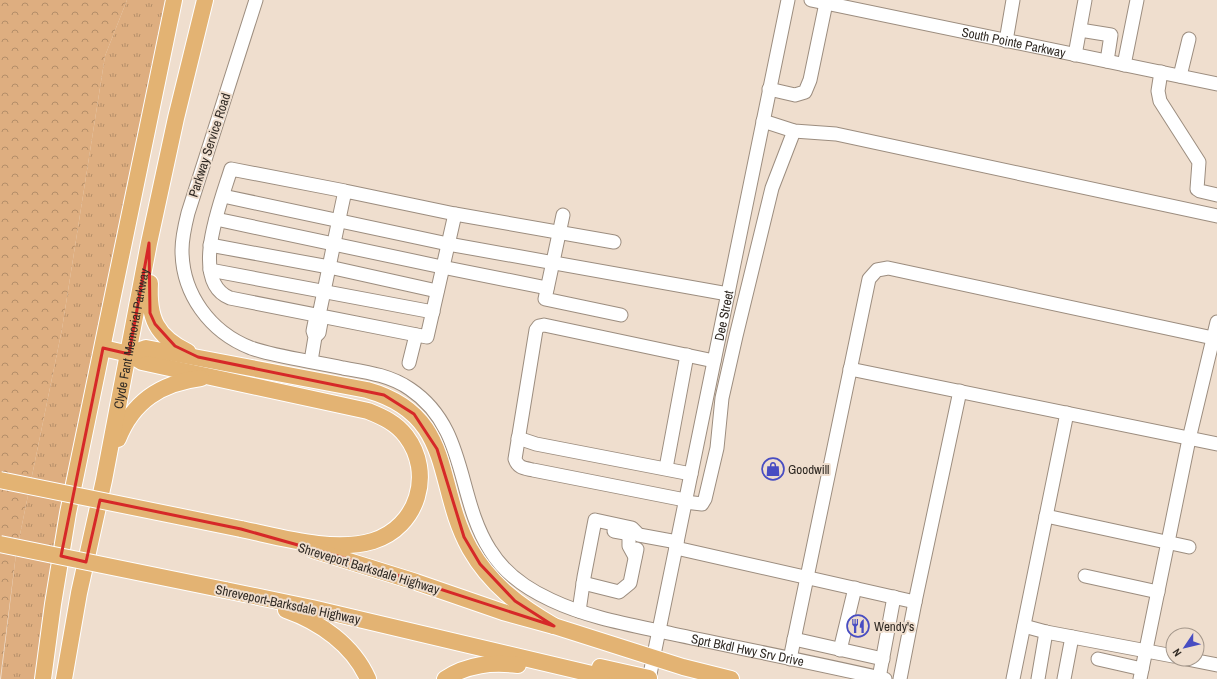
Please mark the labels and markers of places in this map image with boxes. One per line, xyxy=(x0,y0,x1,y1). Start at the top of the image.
shop icon: Goodwill xyxy=(760,456,786,482)
place label: Goodwill xyxy=(788,461,829,478)
restaurant icon: Wendy's xyxy=(845,613,871,639)
place label: Wendy's xyxy=(874,618,914,635)

